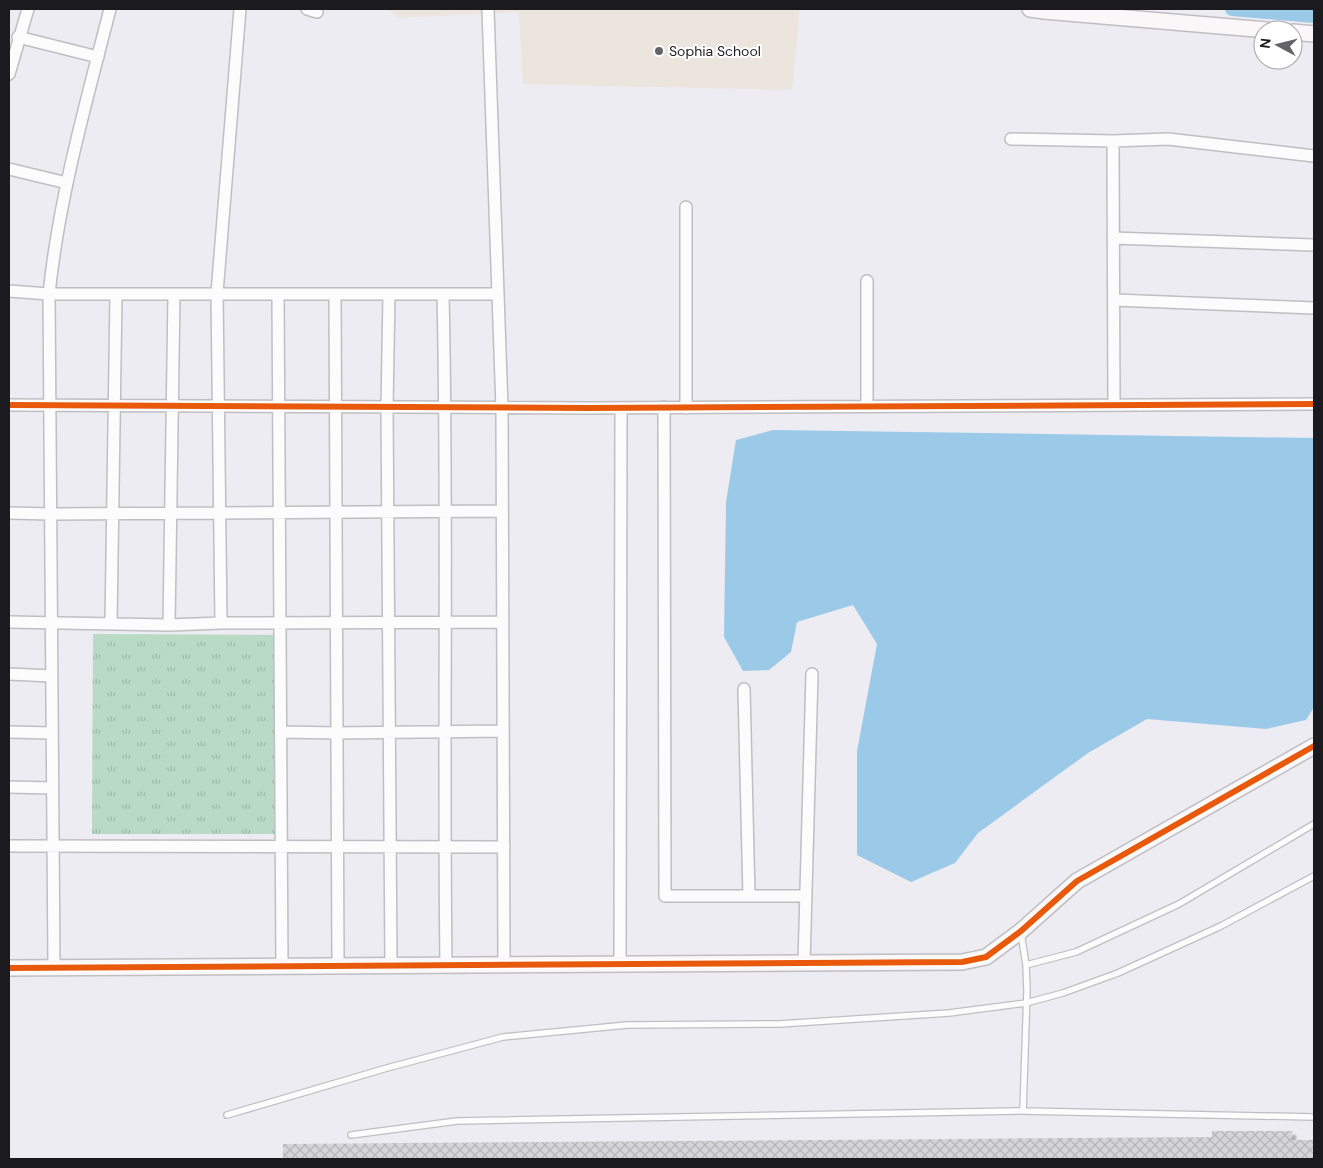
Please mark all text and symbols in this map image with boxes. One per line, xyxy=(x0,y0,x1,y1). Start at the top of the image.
north arrow xyxy=(1253,20,1303,70)
text: N xyxy=(1256,37,1275,50)
place label: Sophia School xyxy=(669,42,761,60)
marker: Sophia School xyxy=(653,45,665,57)

